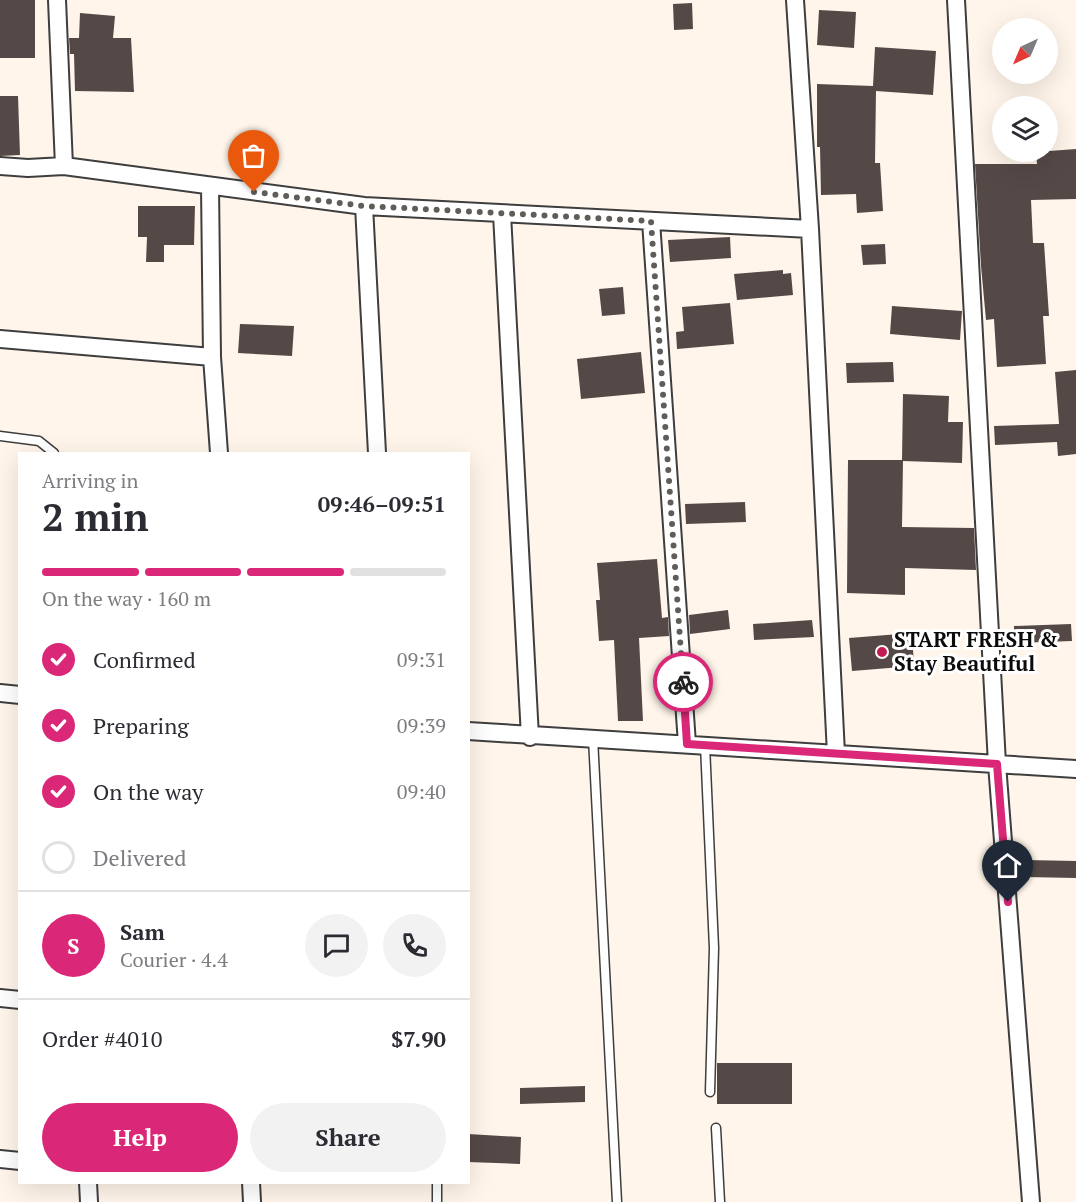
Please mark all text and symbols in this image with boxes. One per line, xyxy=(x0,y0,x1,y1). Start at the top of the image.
north arrow xyxy=(992,18,1058,84)
map controls xyxy=(992,18,1058,162)
button: layers xyxy=(992,96,1058,162)
pin xyxy=(228,130,279,192)
icon: bag xyxy=(237,139,270,172)
text: Arriving in xyxy=(42,467,138,494)
text: 09:46–09:51 xyxy=(318,489,446,518)
text: 2 min xyxy=(42,490,149,542)
text: On the way · 160 m xyxy=(42,585,211,612)
place label: START FRESH & Stay Beautiful xyxy=(894,625,1058,677)
icon: check xyxy=(42,643,75,676)
text: Confirmed xyxy=(93,645,196,674)
marker: START FRESH & Stay Beautiful xyxy=(875,645,889,659)
text: 09:31 xyxy=(397,646,446,673)
courier xyxy=(653,652,713,712)
icon: bike xyxy=(667,666,700,699)
icon: check xyxy=(42,709,75,742)
text: Preparing xyxy=(93,711,189,740)
text: 09:39 xyxy=(397,712,446,739)
icon: check xyxy=(42,775,75,808)
text: On the way xyxy=(93,777,203,806)
text: 09:40 xyxy=(397,778,446,805)
pin xyxy=(982,840,1033,902)
text: Delivered xyxy=(93,843,186,872)
icon: home xyxy=(991,849,1024,882)
button: chat xyxy=(305,914,368,977)
button: phone xyxy=(383,914,446,977)
text: Sam xyxy=(120,917,165,946)
text: S xyxy=(67,931,80,960)
text: Courier · 4.4 xyxy=(120,946,228,973)
text: Order #4010 xyxy=(42,1024,162,1053)
text: $7.90 xyxy=(391,1024,446,1053)
button: Help xyxy=(42,1103,238,1172)
button: Share xyxy=(250,1103,446,1172)

